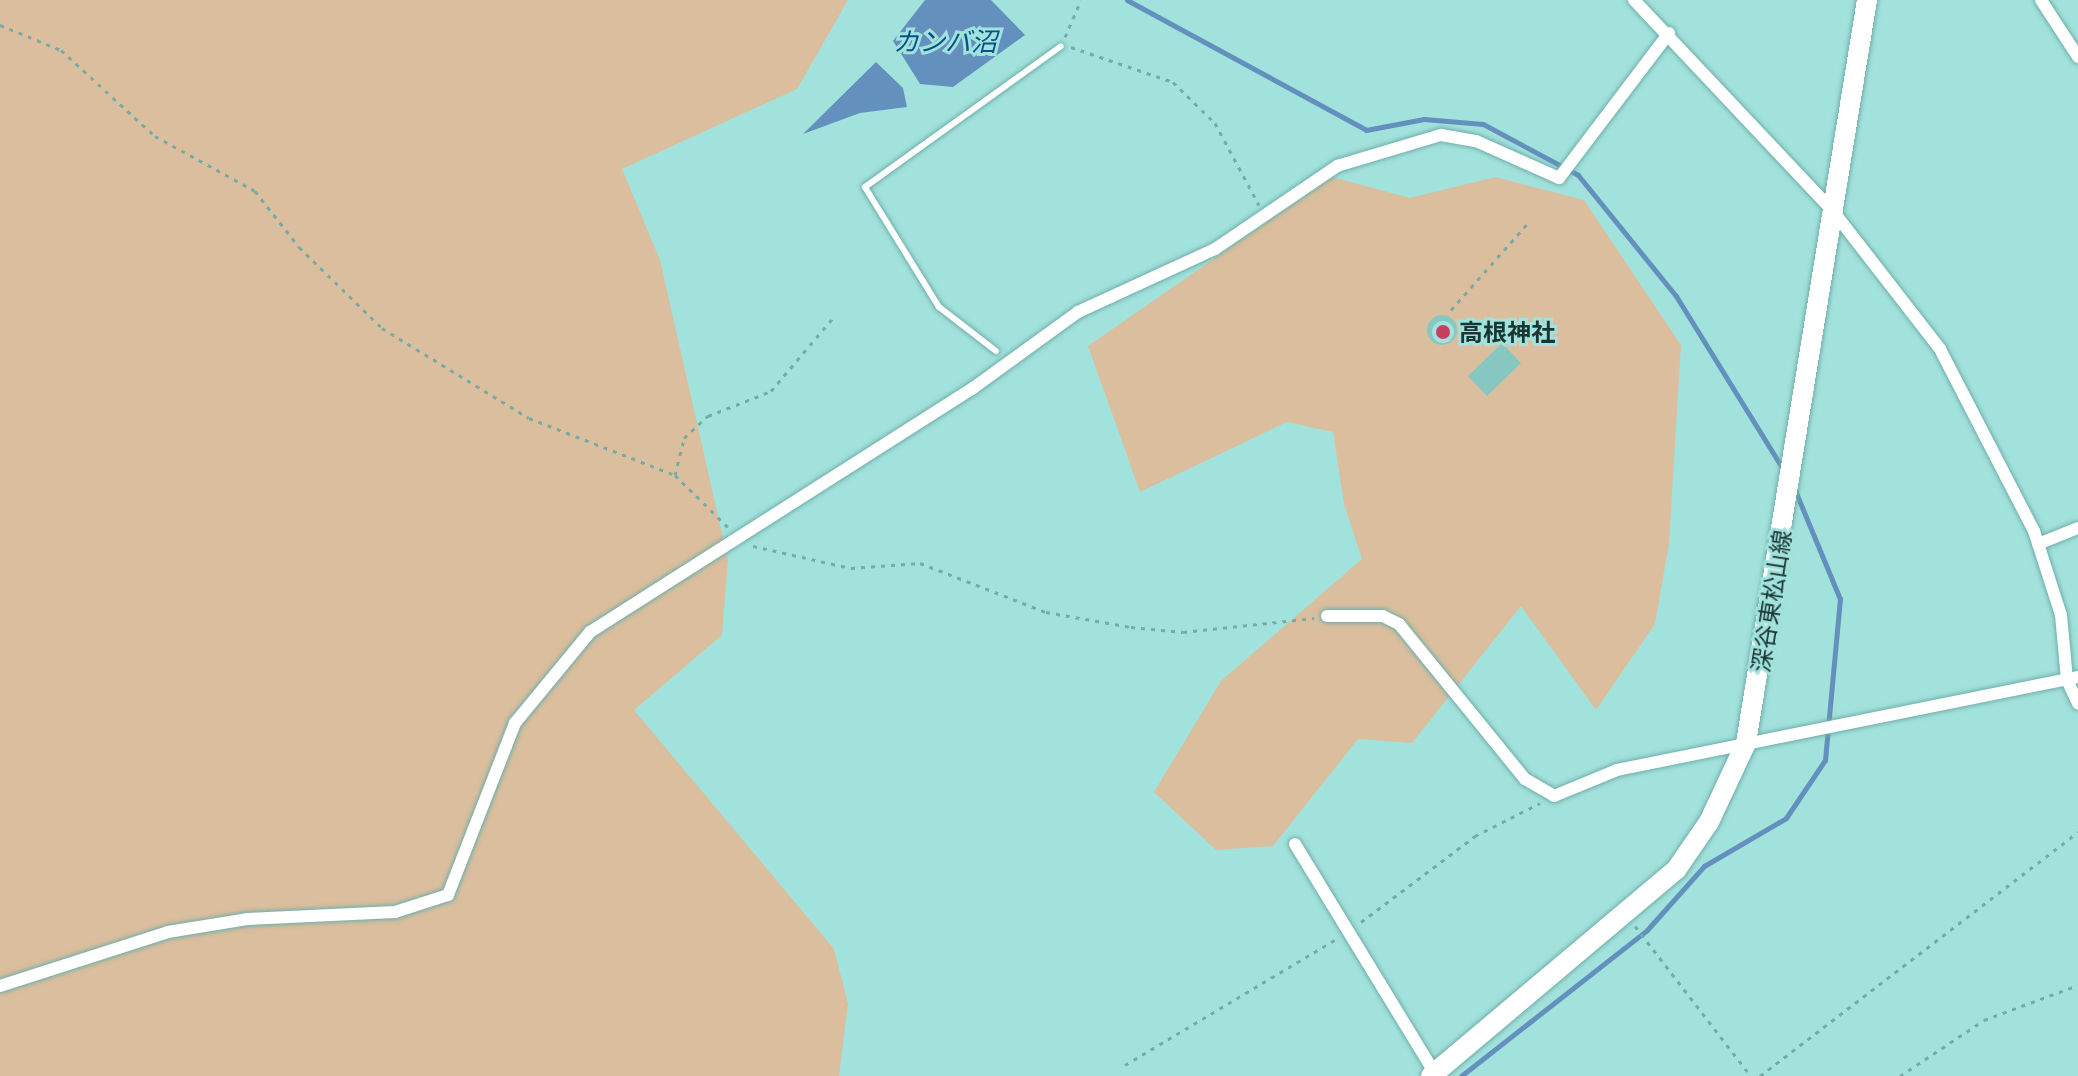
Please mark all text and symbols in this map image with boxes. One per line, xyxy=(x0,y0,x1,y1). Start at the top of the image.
water label: カンバ沼 xyxy=(893,26,997,58)
place label: 高根神社 xyxy=(1459,318,1555,346)
marker: 高根神社 xyxy=(1434,323,1452,341)
street label: 深谷東松山線 xyxy=(1746,528,1796,674)

